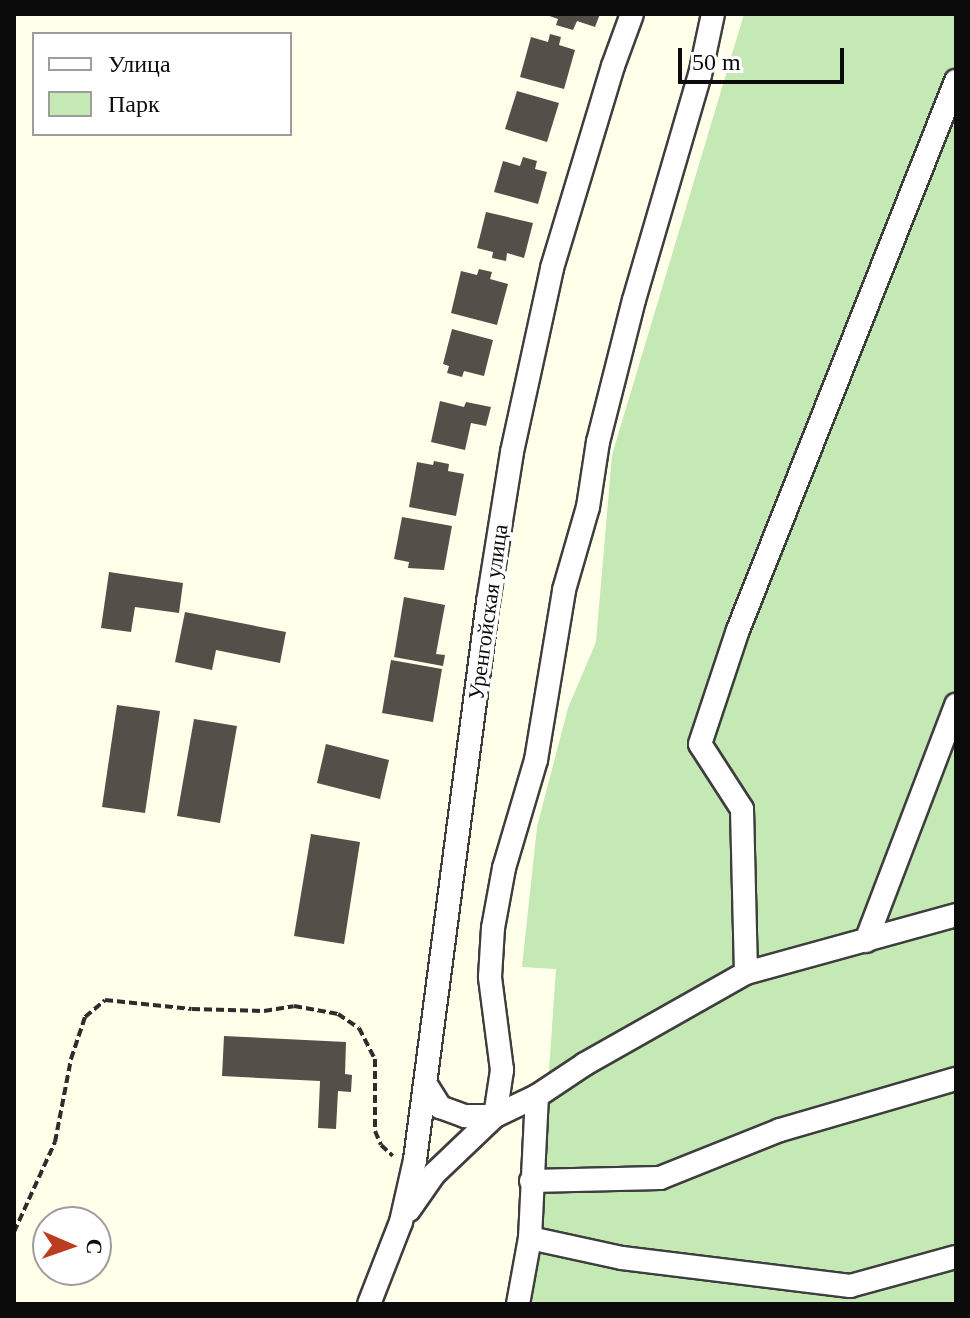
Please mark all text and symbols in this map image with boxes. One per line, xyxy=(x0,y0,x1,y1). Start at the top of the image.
legend xyxy=(32,32,292,136)
scale bar xyxy=(682,32,848,82)
text: 50 m xyxy=(692,49,741,75)
text: Улица xyxy=(108,51,171,77)
text: Парк xyxy=(108,91,160,117)
street label: Уренгойская улица xyxy=(463,522,513,702)
north arrow xyxy=(32,1206,112,1286)
text: С xyxy=(82,1238,107,1255)

